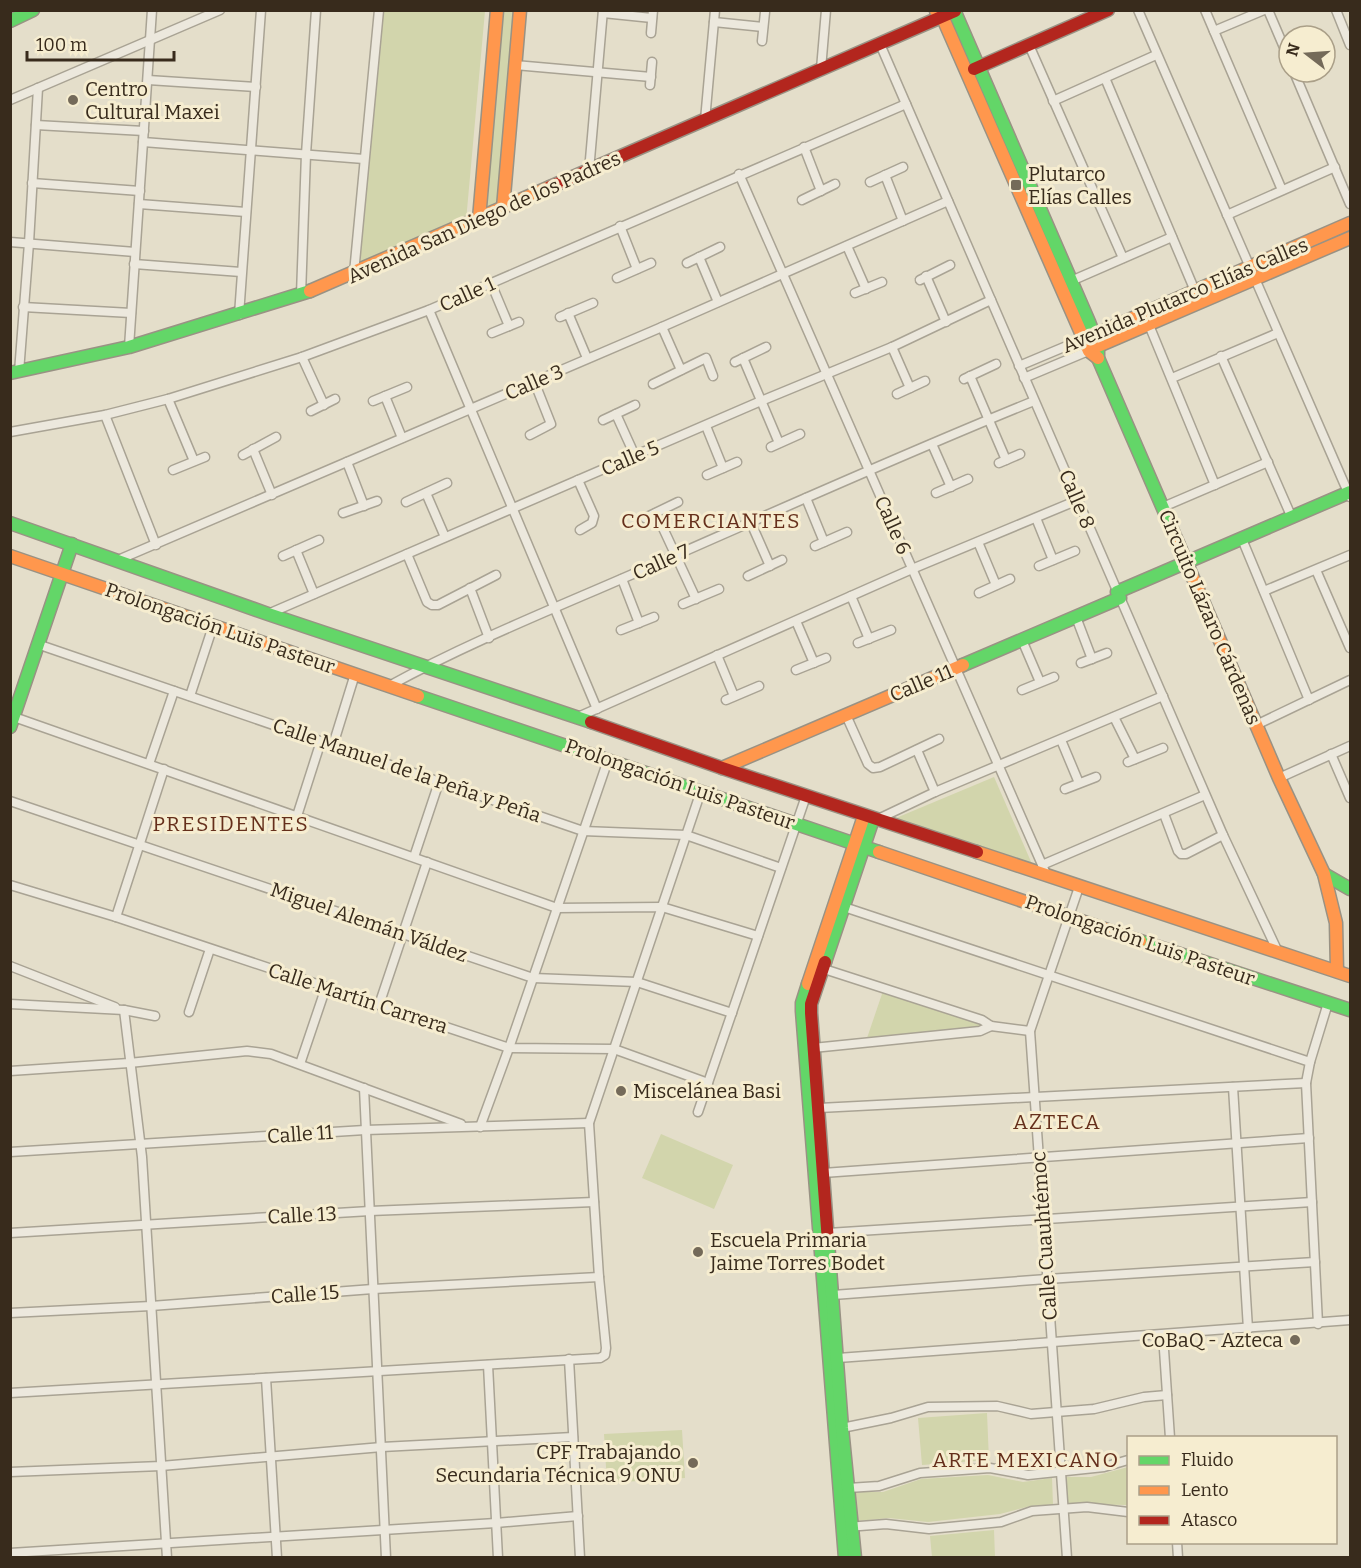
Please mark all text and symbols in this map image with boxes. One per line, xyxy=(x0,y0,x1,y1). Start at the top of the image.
scale bar xyxy=(27,24,174,62)
north arrow xyxy=(1277,24,1337,84)
text: 100 m xyxy=(36,34,87,56)
text: N xyxy=(1282,41,1304,58)
place label: Centro Cultural Maxei xyxy=(85,77,220,124)
marker: Centro Cultural Maxei xyxy=(66,93,80,107)
street label: Avenida San Diego de los Padres xyxy=(344,146,624,288)
place label: Plutarco Elías Calles xyxy=(1028,162,1132,209)
marker: Plutarco Elías Calles xyxy=(1009,178,1023,192)
street label: Avenida Plutarco Elías Calles xyxy=(1058,232,1312,358)
street label: Calle 1 xyxy=(436,271,498,317)
street label: Calle 3 xyxy=(501,359,567,405)
street label: Calle 5 xyxy=(597,435,663,481)
street label: Calle 8 xyxy=(1054,466,1100,532)
street label: Calle 6 xyxy=(870,492,916,558)
street label: Circuito Lázaro Cárdenas xyxy=(1154,506,1266,728)
district label: COMERCIANTES xyxy=(621,508,801,534)
street label: Calle 7 xyxy=(629,539,693,585)
street label: Prolongación Luis Pasteur xyxy=(102,577,338,679)
street label: Calle 11 xyxy=(886,659,956,707)
street label: Calle Manuel de la Peña y Peña xyxy=(270,713,544,827)
street label: Prolongación Luis Pasteur xyxy=(562,733,798,835)
district label: PRESIDENTES xyxy=(153,811,309,837)
street label: Miguel Alemán Váldez xyxy=(267,877,471,967)
street label: Prolongación Luis Pasteur xyxy=(1022,889,1258,991)
street label: Calle Martín Carrera xyxy=(265,958,451,1038)
place label: Miscelánea Basi xyxy=(633,1079,781,1103)
marker: Miscelánea Basi xyxy=(614,1084,628,1098)
district label: AZTECA xyxy=(1013,1109,1101,1135)
street label: Calle 11 xyxy=(266,1120,334,1148)
street label: Calle Cuauhtémoc xyxy=(1026,1151,1062,1321)
street label: Calle 13 xyxy=(267,1201,337,1229)
place label: Escuela Primaria Jaime Torres Bodet xyxy=(709,1228,885,1275)
marker: Escuela Primaria Jaime Torres Bodet xyxy=(691,1245,705,1259)
street label: Calle 15 xyxy=(270,1280,340,1308)
place label: CoBaQ - Azteca xyxy=(1141,1328,1283,1352)
marker: CoBaQ - Azteca xyxy=(1288,1333,1302,1347)
legend xyxy=(1127,1436,1337,1544)
place label: CPF Trabajando Secundaria Técnica 9 ONU xyxy=(435,1440,681,1487)
district label: ARTE MEXICANO xyxy=(932,1447,1120,1473)
text: Fluido xyxy=(1181,1449,1234,1471)
marker: CPF Trabajando Secundaria Técnica 9 ONU xyxy=(686,1456,700,1470)
text: Lento xyxy=(1181,1479,1229,1501)
text: Atasco xyxy=(1181,1509,1237,1531)

